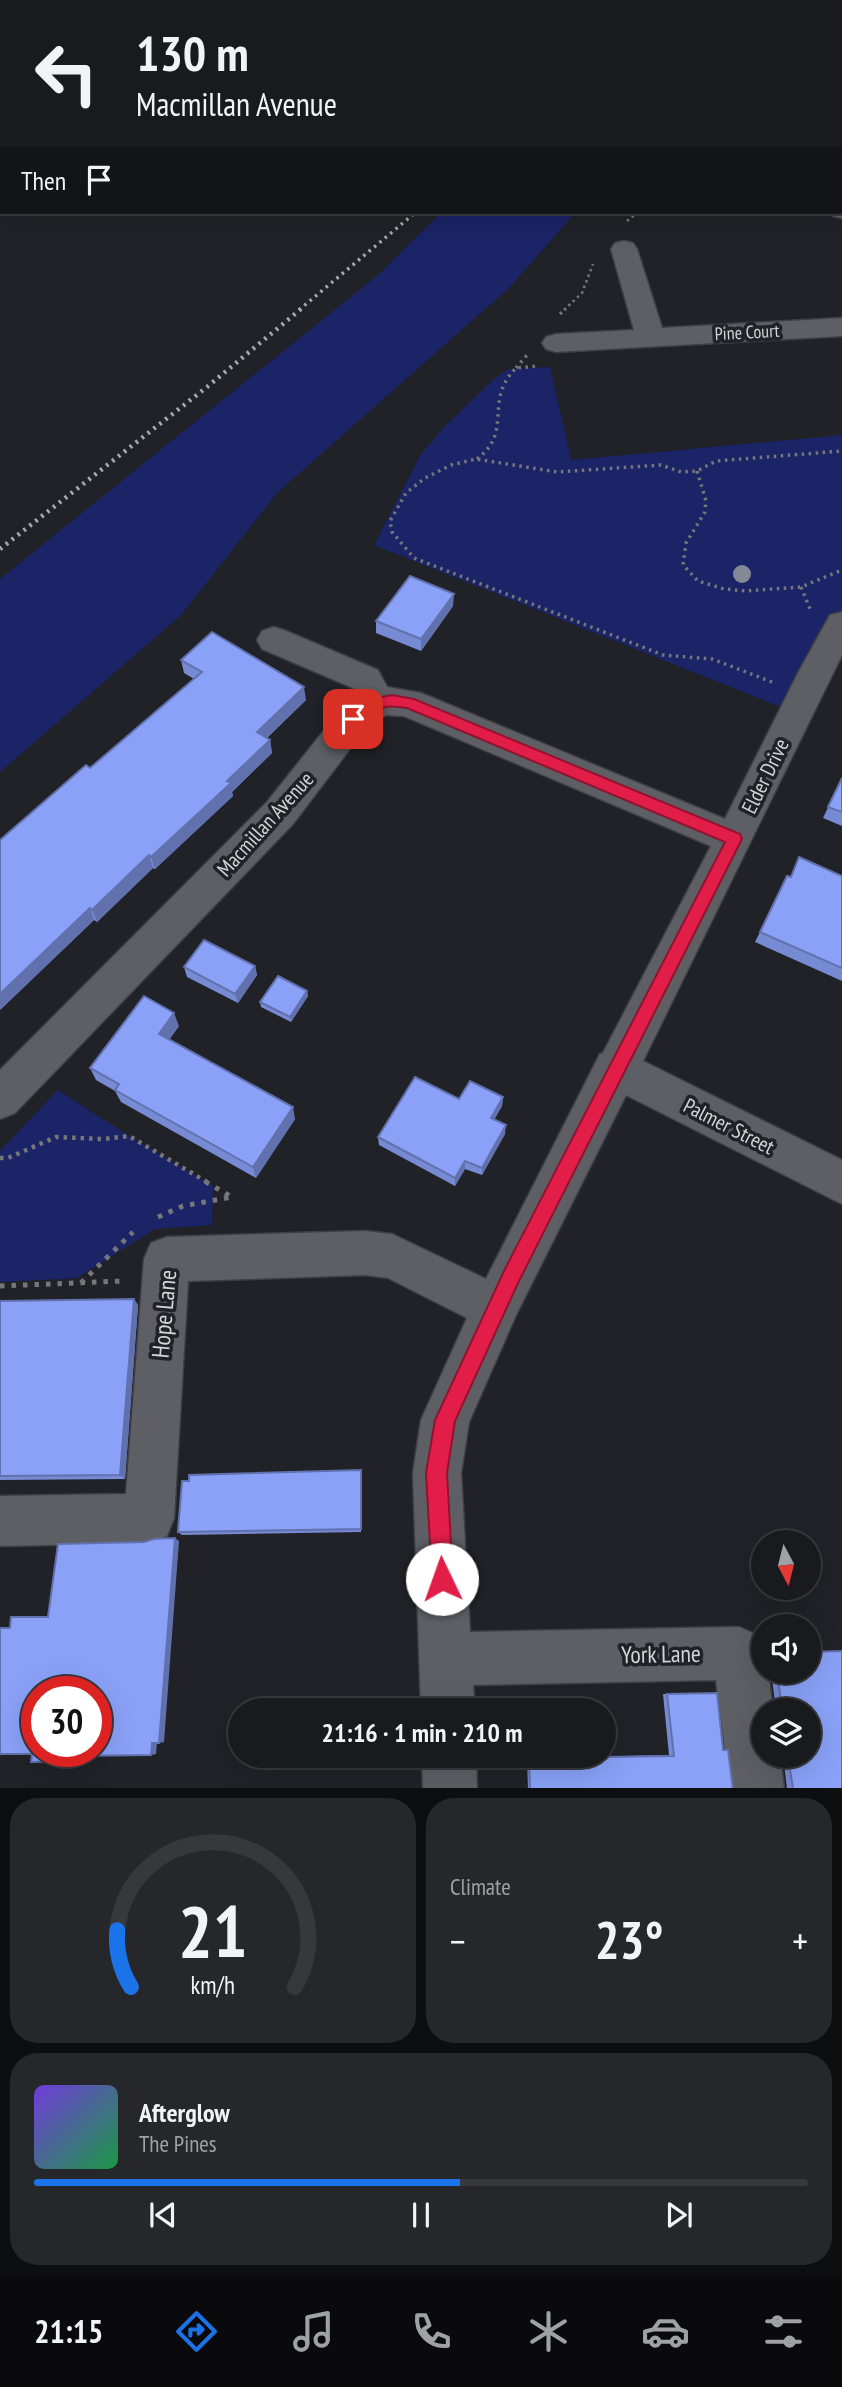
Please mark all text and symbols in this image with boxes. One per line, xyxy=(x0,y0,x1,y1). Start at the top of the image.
text: 130 m xyxy=(136,21,249,85)
icon: left xyxy=(21,28,112,119)
text: Macmillan Avenue xyxy=(136,83,337,125)
icon: arrive xyxy=(80,161,118,199)
text: Then xyxy=(21,164,66,197)
street label: Pine Court xyxy=(714,319,780,345)
pin xyxy=(323,689,383,749)
icon: arrive xyxy=(334,700,372,738)
street label: Elder Drive xyxy=(735,734,795,818)
street label: Macmillan Avenue xyxy=(211,766,319,882)
street label: Palmer Street xyxy=(679,1092,779,1160)
street label: Hope Lane xyxy=(145,1269,183,1359)
north arrow xyxy=(751,1530,821,1600)
map controls xyxy=(751,1530,821,1768)
position arrow xyxy=(405,1542,479,1616)
button: sound xyxy=(751,1614,821,1684)
street label: York Lane xyxy=(621,1638,701,1670)
speed limit sign: 30 xyxy=(21,1676,112,1767)
button: layers xyxy=(751,1698,821,1768)
text: 21:16 · 1 min · 210 m xyxy=(322,1716,522,1749)
text: Climate xyxy=(450,1872,511,1901)
text: 21 xyxy=(178,1883,248,1977)
text: 23° xyxy=(595,1906,663,1973)
text: − xyxy=(450,1916,466,1965)
text: + xyxy=(792,1916,808,1965)
text: km/h xyxy=(191,1968,235,2000)
text: Afterglow xyxy=(139,2096,230,2129)
text: The Pines xyxy=(139,2129,217,2158)
icon: previous xyxy=(144,2196,182,2234)
icon: pause xyxy=(402,2196,440,2234)
icon: next xyxy=(660,2196,698,2234)
icon: directions xyxy=(172,2307,221,2356)
icon: music xyxy=(289,2307,338,2356)
icon: phone xyxy=(407,2307,456,2356)
icon: climate xyxy=(524,2307,573,2356)
icon: car xyxy=(641,2307,690,2356)
icon: filters xyxy=(759,2307,808,2356)
text: 21:15 xyxy=(34,2310,103,2352)

